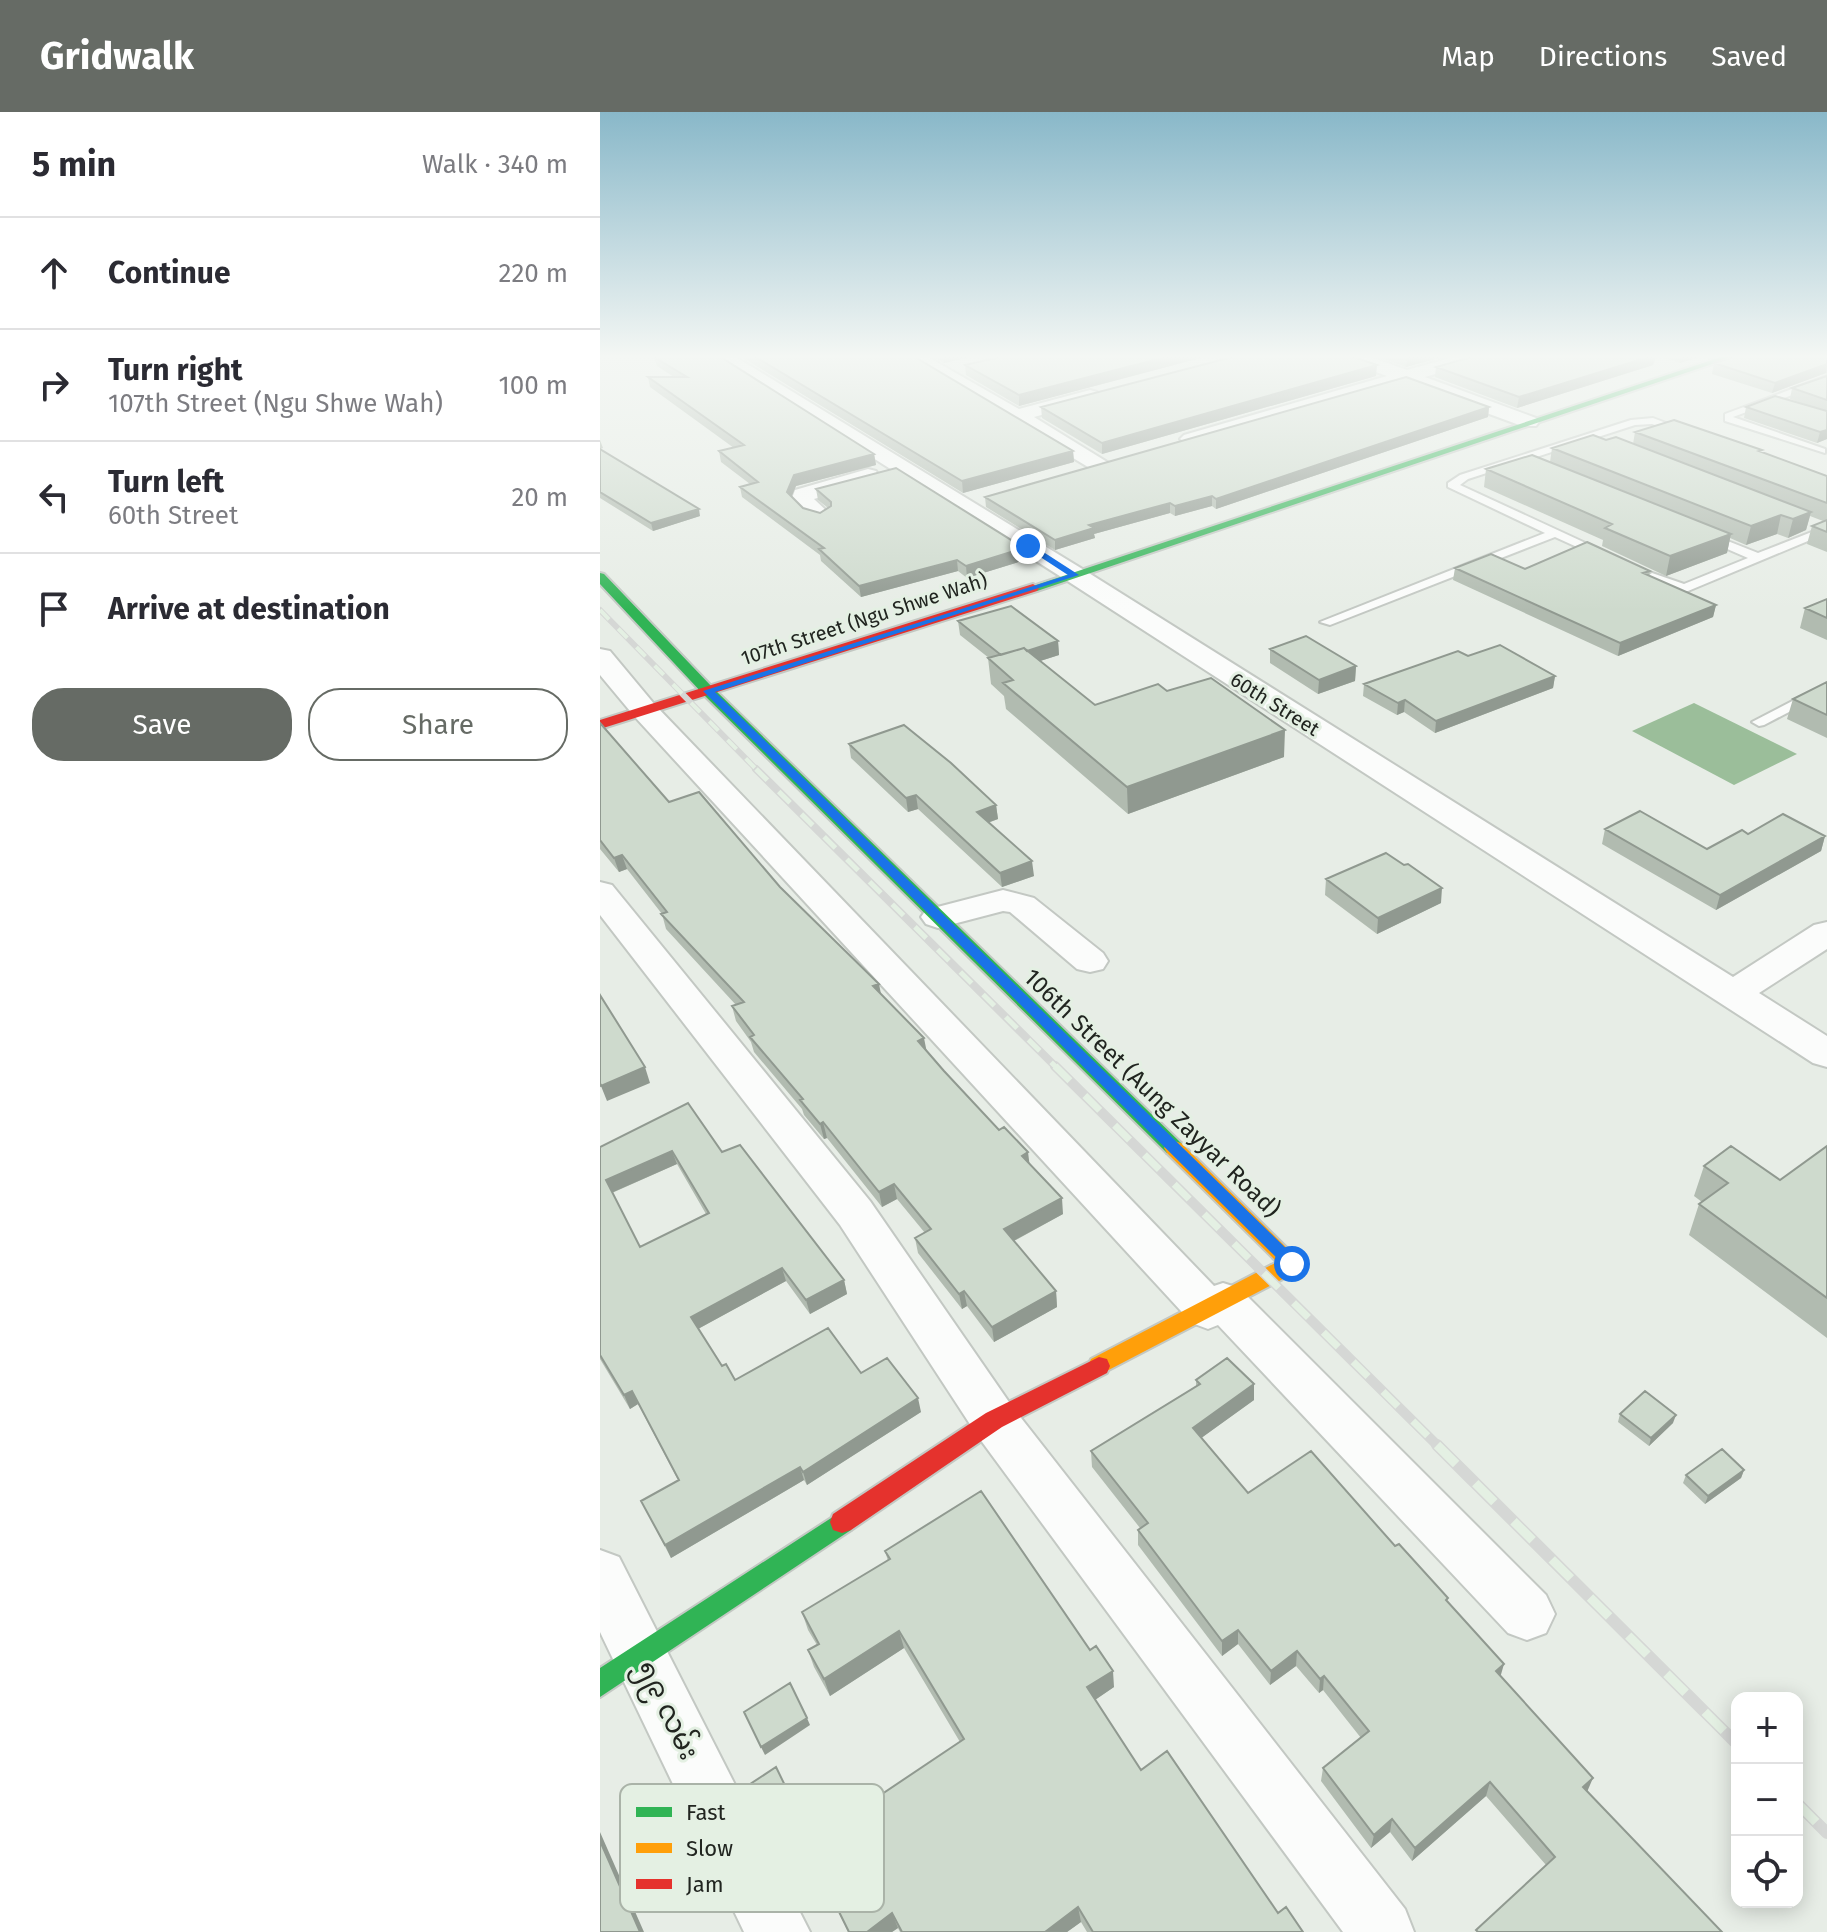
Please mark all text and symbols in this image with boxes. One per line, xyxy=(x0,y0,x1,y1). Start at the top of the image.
text: Gridwalk xyxy=(40,33,194,79)
text: Map xyxy=(1441,40,1495,73)
text: Directions xyxy=(1539,40,1667,73)
text: Saved xyxy=(1711,40,1787,73)
text: 5 min xyxy=(32,144,116,185)
text: Walk · 340 m xyxy=(422,149,568,180)
icon: ahead xyxy=(32,251,76,295)
text: Continue xyxy=(108,255,231,291)
text: 220 m xyxy=(499,258,568,289)
text: Turn right xyxy=(108,352,243,388)
icon: right xyxy=(32,363,76,407)
text: 100 m xyxy=(499,370,568,401)
text: 107th Street (Ngu Shwe Wah) xyxy=(108,388,443,419)
text: Turn left xyxy=(108,464,224,500)
icon: left xyxy=(32,475,76,519)
text: 20 m xyxy=(511,482,568,513)
text: 60th Street xyxy=(108,500,238,531)
route end xyxy=(1010,528,1046,564)
street label: 107th Street (Ngu Shwe Wah) xyxy=(738,568,990,670)
icon: arrive xyxy=(32,587,76,631)
text: Arrive at destination xyxy=(108,591,390,627)
street label: 60th Street xyxy=(1226,667,1325,741)
button: Save xyxy=(32,688,292,761)
button: Share xyxy=(308,688,568,761)
street label: 106th Street (Aung Zayyar Road) xyxy=(1018,963,1286,1223)
route start xyxy=(1274,1246,1310,1282)
street label: ၅၉ လမ်း xyxy=(624,1654,708,1768)
map controls xyxy=(1731,1692,1803,1908)
button: + xyxy=(1731,1692,1803,1764)
button: − xyxy=(1731,1764,1803,1836)
legend xyxy=(620,1784,884,1912)
text: Fast xyxy=(686,1799,726,1826)
text: Slow xyxy=(686,1835,733,1862)
button: locate xyxy=(1731,1836,1803,1908)
text: Jam xyxy=(686,1871,724,1898)

